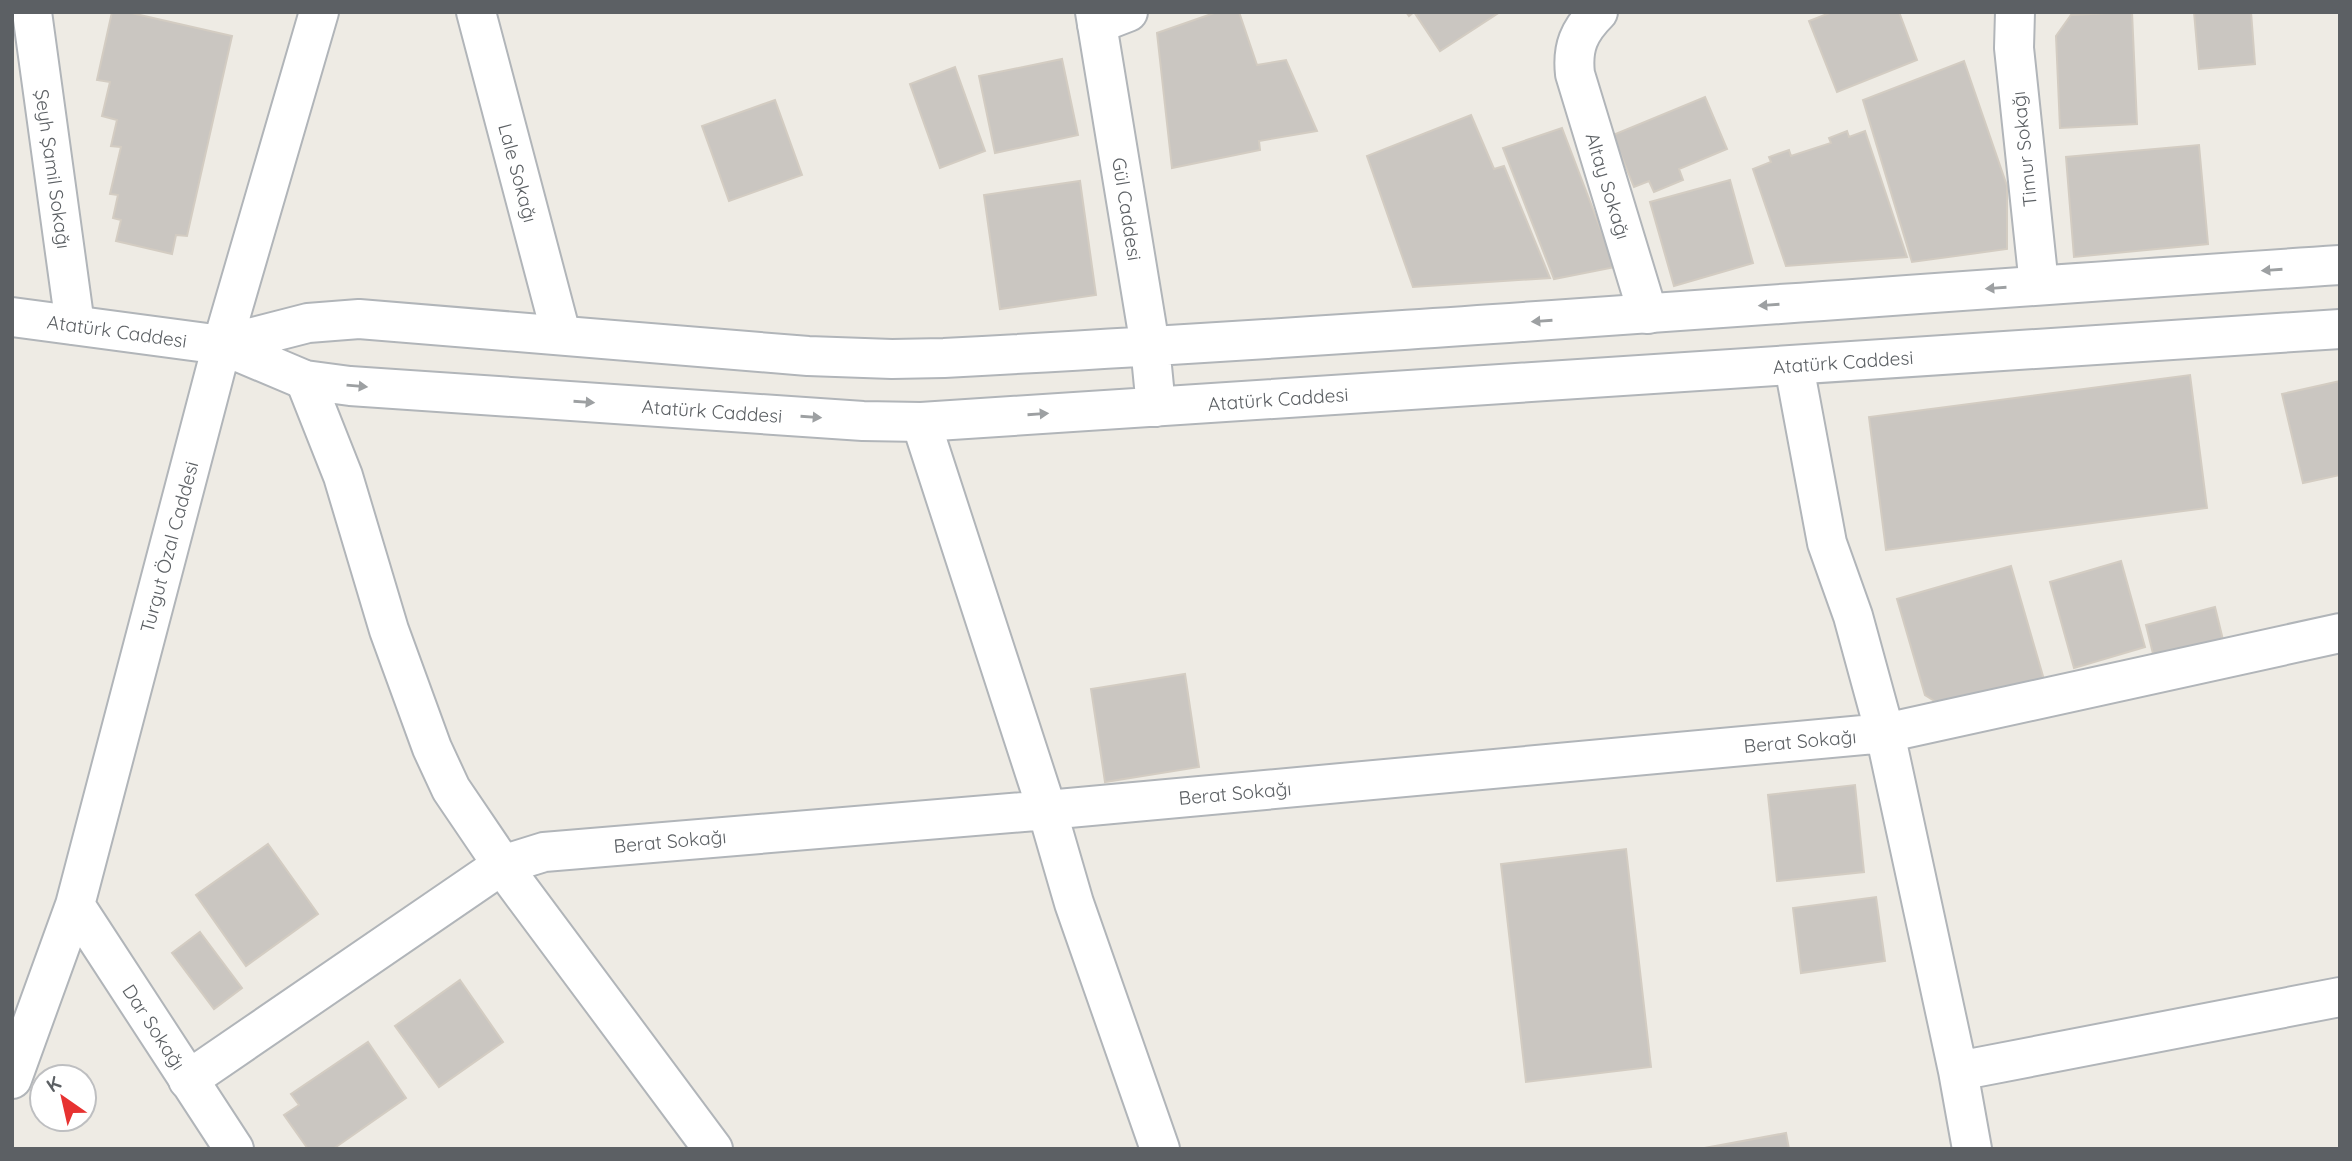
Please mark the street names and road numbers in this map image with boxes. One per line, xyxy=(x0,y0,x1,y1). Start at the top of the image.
street label: Şeyh Şamil Sokağı xyxy=(30,88,76,250)
street label: Timur Sokağı xyxy=(2006,90,2042,208)
street label: Lale Sokağı xyxy=(493,121,543,225)
street label: Altay Sokağı xyxy=(1580,130,1636,242)
street label: Gül Caddesi xyxy=(1107,156,1147,262)
street label: Atatürk Caddesi xyxy=(46,309,188,353)
street label: Atatürk Caddesi xyxy=(1772,345,1914,379)
street label: Atatürk Caddesi xyxy=(1207,382,1349,416)
street label: Atatürk Caddesi xyxy=(641,394,783,428)
street label: Turgut Özal Caddesi xyxy=(135,459,203,635)
street label: Berat Sokağı xyxy=(1743,724,1857,758)
street label: Berat Sokağı xyxy=(1178,776,1292,810)
street label: Berat Sokağı xyxy=(613,824,727,858)
street label: Dar Sokağı xyxy=(117,980,191,1074)

